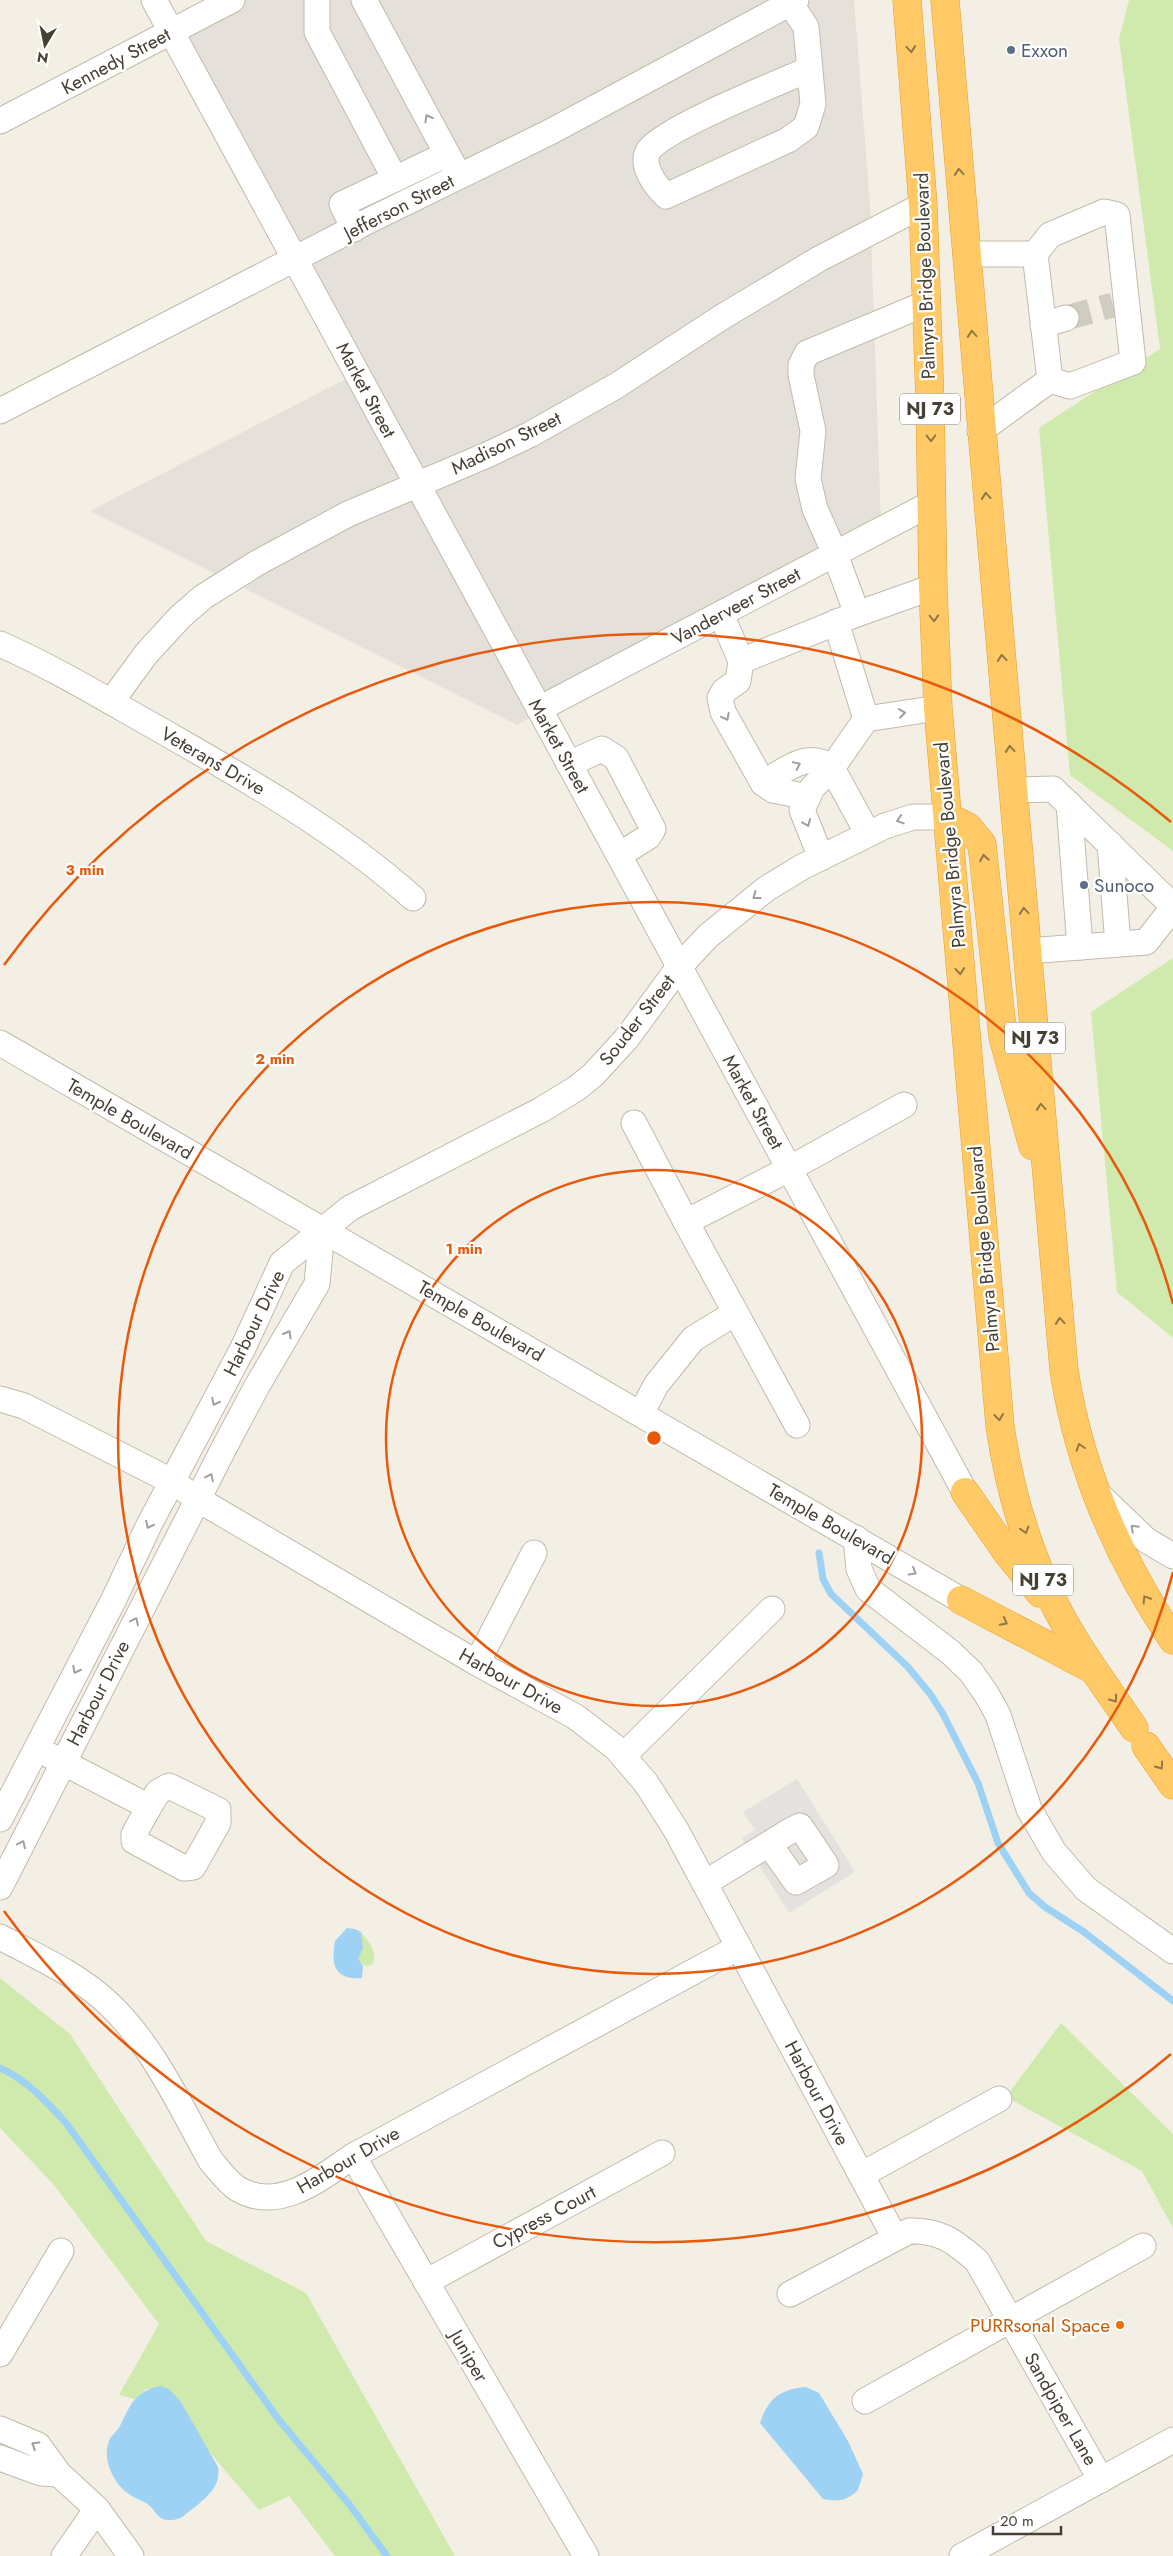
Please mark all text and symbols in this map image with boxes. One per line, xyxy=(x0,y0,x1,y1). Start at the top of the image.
north arrow xyxy=(20,20,70,70)
street label: Kennedy Street xyxy=(57,21,176,101)
place label: Exxon xyxy=(1021,37,1068,64)
marker: Exxon xyxy=(1005,44,1017,56)
one-way arrow xyxy=(905,45,916,53)
text: N xyxy=(36,47,50,69)
one-way arrow xyxy=(424,114,434,123)
street label: Jefferson Street xyxy=(336,167,459,248)
one-way arrow xyxy=(954,168,965,176)
street label: Palmyra Bridge Boulevard xyxy=(908,172,942,380)
one-way arrow xyxy=(967,330,978,338)
street label: Market Street xyxy=(330,338,403,443)
road number: NJ 73 xyxy=(900,394,960,424)
street label: Madison Street xyxy=(446,405,566,481)
one-way arrow xyxy=(926,434,936,442)
one-way arrow xyxy=(981,492,992,500)
street label: Vanderveer Street xyxy=(667,560,806,651)
one-way arrow xyxy=(929,614,939,622)
one-way arrow xyxy=(997,654,1008,662)
street label: Market Street xyxy=(522,694,596,799)
one-way arrow xyxy=(898,709,907,719)
one-way arrow xyxy=(720,712,730,721)
street label: Veterans Drive xyxy=(156,720,270,802)
street label: Palmyra Bridge Boulevard xyxy=(928,741,972,949)
one-way arrow xyxy=(1005,744,1016,752)
one-way arrow xyxy=(792,761,801,771)
one-way arrow xyxy=(896,815,904,825)
one-way arrow xyxy=(801,818,811,827)
one-way arrow xyxy=(980,853,990,862)
text: 3 min xyxy=(66,859,104,881)
place label: Sunoco xyxy=(1094,872,1154,899)
marker: Sunoco xyxy=(1078,879,1090,891)
one-way arrow xyxy=(753,891,762,899)
one-way arrow xyxy=(1019,906,1030,914)
one-way arrow xyxy=(955,967,966,975)
street label: Souder Street xyxy=(593,968,681,1071)
road number: NJ 73 xyxy=(1005,1022,1065,1054)
text: 2 min xyxy=(255,1048,295,1070)
street label: Market Street xyxy=(716,1050,790,1155)
street label: Temple Boulevard xyxy=(62,1072,198,1166)
one-way arrow xyxy=(1036,1103,1047,1111)
street label: Palmyra Bridge Boulevard xyxy=(962,1145,1006,1353)
text: 1 min xyxy=(445,1238,483,1260)
street label: Harbour Drive xyxy=(217,1265,291,1381)
street label: Temple Boulevard xyxy=(413,1274,549,1368)
one-way arrow xyxy=(1055,1317,1066,1325)
one-way arrow xyxy=(282,1331,292,1340)
one-way arrow xyxy=(211,1396,221,1405)
one-way arrow xyxy=(993,1413,1004,1421)
centre of rings xyxy=(645,1429,663,1447)
one-way arrow xyxy=(1076,1444,1086,1452)
one-way arrow xyxy=(204,1473,214,1482)
street label: Temple Boulevard xyxy=(763,1477,899,1571)
one-way arrow xyxy=(145,1520,155,1529)
one-way arrow xyxy=(1019,1525,1029,1533)
one-way arrow xyxy=(1131,1525,1140,1534)
road number: NJ 73 xyxy=(1013,1564,1073,1596)
one-way arrow xyxy=(907,1566,916,1576)
one-way arrow xyxy=(1143,1596,1153,1605)
one-way arrow xyxy=(999,1616,1008,1626)
one-way arrow xyxy=(129,1617,139,1626)
street label: Harbour Drive xyxy=(60,1636,136,1750)
street label: Harbour Drive xyxy=(454,1641,568,1721)
one-way arrow xyxy=(72,1665,82,1674)
one-way arrow xyxy=(1108,1693,1117,1703)
one-way arrow xyxy=(1154,1760,1163,1769)
one-way arrow xyxy=(16,1840,26,1849)
street label: Harbour Drive xyxy=(778,2036,856,2150)
street label: Harbour Drive xyxy=(292,2119,405,2200)
street label: Cypress Court xyxy=(487,2178,601,2256)
place label: PURRsonal Space xyxy=(970,2312,1110,2339)
marker: PURRsonal Space xyxy=(1114,2319,1126,2331)
street label: Juniper xyxy=(442,2322,495,2388)
street label: Sandpiper Lane xyxy=(1018,2348,1104,2471)
one-way arrow xyxy=(31,2441,40,2451)
scale bar xyxy=(993,2504,1060,2536)
text: 20 m xyxy=(1000,2510,1034,2532)

